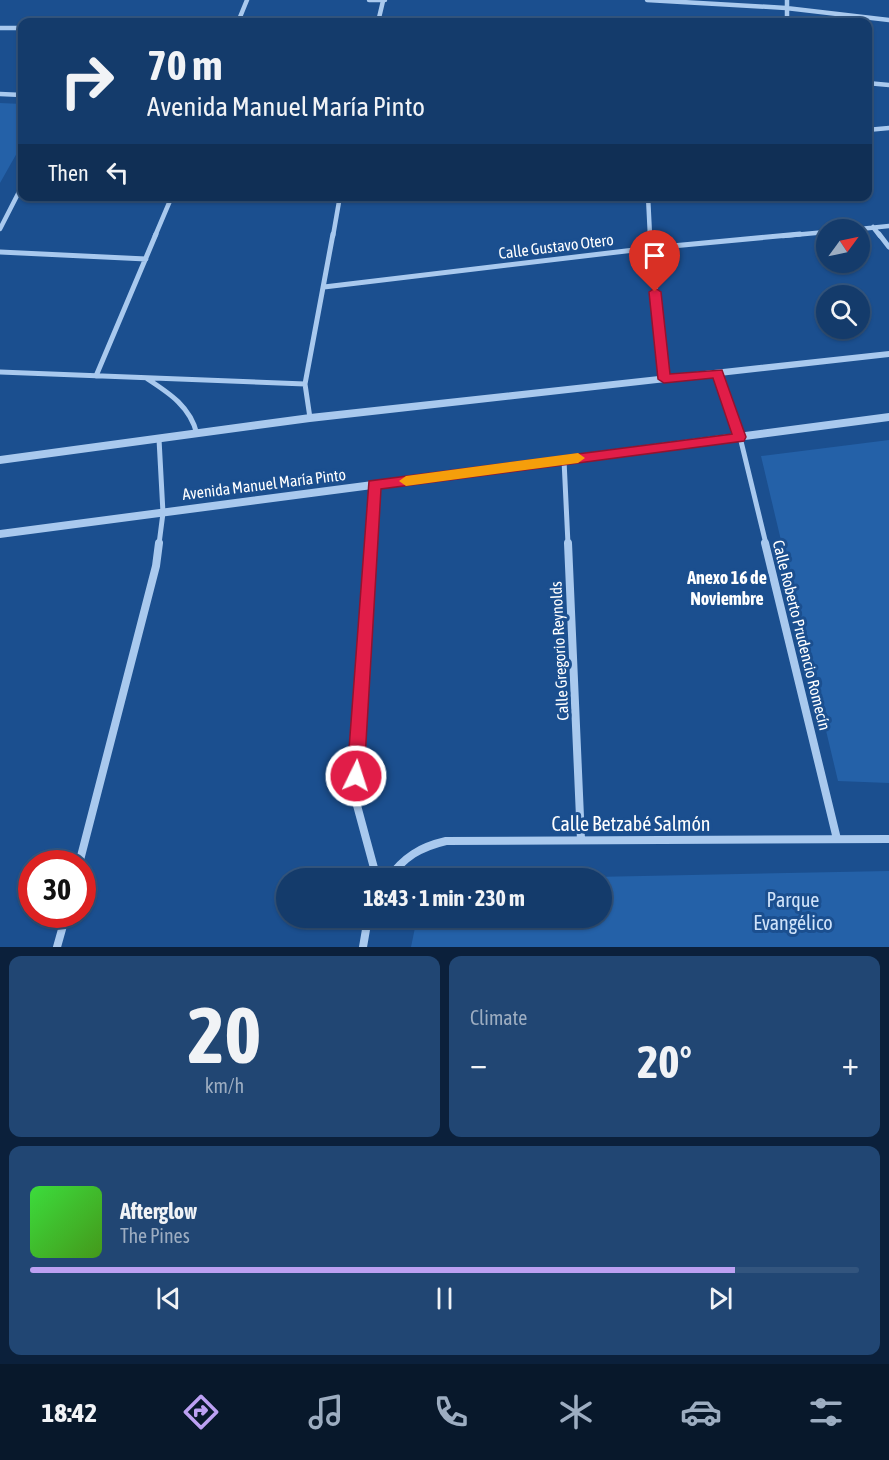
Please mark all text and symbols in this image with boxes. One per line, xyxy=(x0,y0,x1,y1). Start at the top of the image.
text: 70 m xyxy=(147,41,222,89)
icon: right xyxy=(48,42,126,120)
text: Avenida Manuel María Pinto xyxy=(147,91,425,122)
icon: left xyxy=(101,156,134,189)
text: Then xyxy=(48,160,89,186)
north arrow xyxy=(816,219,870,273)
map controls xyxy=(816,219,870,339)
street label: Calle Gustavo Otero xyxy=(497,230,615,262)
pin xyxy=(629,230,680,292)
icon: arrive xyxy=(638,239,671,272)
button: search xyxy=(816,285,870,339)
street label: Avenida Manuel María Pinto xyxy=(181,465,347,503)
street label: Calle Roberto Prudencio Romecín xyxy=(770,538,834,732)
district label: Anexo 16 de Noviembre xyxy=(686,567,767,609)
street label: Calle Gregorio Reynolds xyxy=(546,581,573,721)
position arrow xyxy=(324,744,388,808)
street label: Calle Betzabé Salmón xyxy=(551,812,711,835)
speed limit sign: 30 xyxy=(18,850,96,928)
text: 18:43 · 1 min · 230 m xyxy=(363,885,525,911)
park label: Parque Evangélico xyxy=(753,888,833,934)
text: 20 xyxy=(188,990,261,1080)
text: Climate xyxy=(470,1006,527,1029)
text: 20° xyxy=(637,1036,692,1088)
text: − xyxy=(470,1044,487,1082)
text: + xyxy=(842,1044,859,1082)
text: km/h xyxy=(205,1074,244,1097)
text: Afterglow xyxy=(120,1198,197,1224)
text: The Pines xyxy=(120,1224,190,1247)
icon: previous xyxy=(152,1282,185,1315)
icon: pause xyxy=(428,1282,461,1315)
icon: next xyxy=(704,1282,737,1315)
icon: directions xyxy=(180,1391,222,1433)
icon: music xyxy=(305,1391,347,1433)
icon: phone xyxy=(430,1391,472,1433)
icon: climate xyxy=(555,1391,597,1433)
icon: car xyxy=(680,1391,722,1433)
icon: filters xyxy=(805,1391,847,1433)
text: 18:42 xyxy=(42,1397,97,1428)

